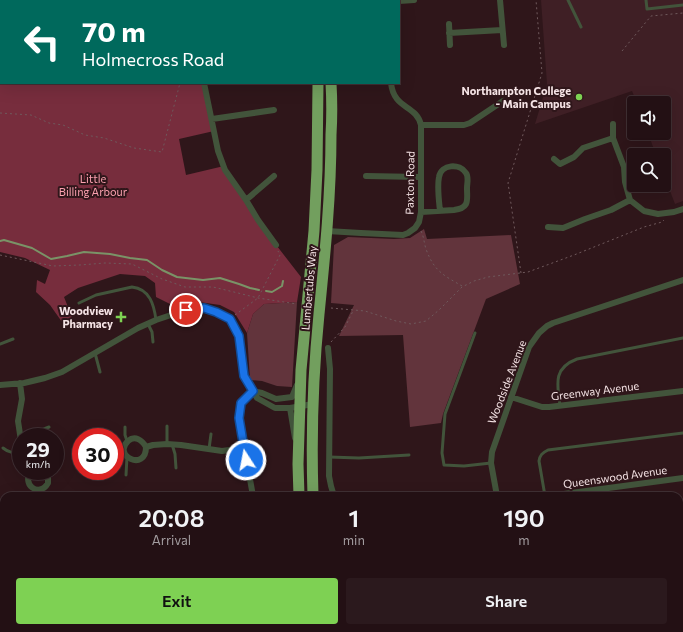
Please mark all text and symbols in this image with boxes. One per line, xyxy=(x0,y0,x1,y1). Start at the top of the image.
text: 70 m xyxy=(82,14,146,48)
icon: left xyxy=(16,16,68,68)
text: Holmecross Road xyxy=(82,48,224,70)
place label: Northampton College - Main Campus xyxy=(462,84,571,110)
marker: Northampton College - Main Campus xyxy=(574,92,584,102)
map controls xyxy=(627,96,671,192)
button: sound xyxy=(627,96,671,140)
button: search xyxy=(627,148,671,192)
street label: Paxton Road xyxy=(402,151,417,215)
park label: Little Billing Arbour xyxy=(59,172,128,198)
street label: Lumbertubs Way xyxy=(298,245,319,331)
pin xyxy=(169,293,203,327)
icon: arrive xyxy=(175,299,197,321)
place label: Woodview Pharmacy xyxy=(59,304,113,330)
marker: Woodview Pharmacy xyxy=(116,312,126,322)
street label: Woodside Avenue xyxy=(485,338,529,426)
street label: Greenway Avenue xyxy=(550,379,640,402)
speed limit sign: 30 xyxy=(72,428,124,480)
text: 29 xyxy=(26,437,50,461)
position arrow xyxy=(225,439,267,481)
text: km/h xyxy=(26,458,50,470)
street label: Queenswood Avenue xyxy=(562,463,668,490)
text: 20:08 xyxy=(138,503,204,532)
text: 1 xyxy=(349,503,359,532)
text: 190 xyxy=(503,503,545,532)
text: Arrival xyxy=(152,532,191,548)
text: min xyxy=(343,532,365,548)
text: m xyxy=(518,532,530,548)
button: Exit xyxy=(16,578,338,624)
button: Share xyxy=(346,578,667,624)

